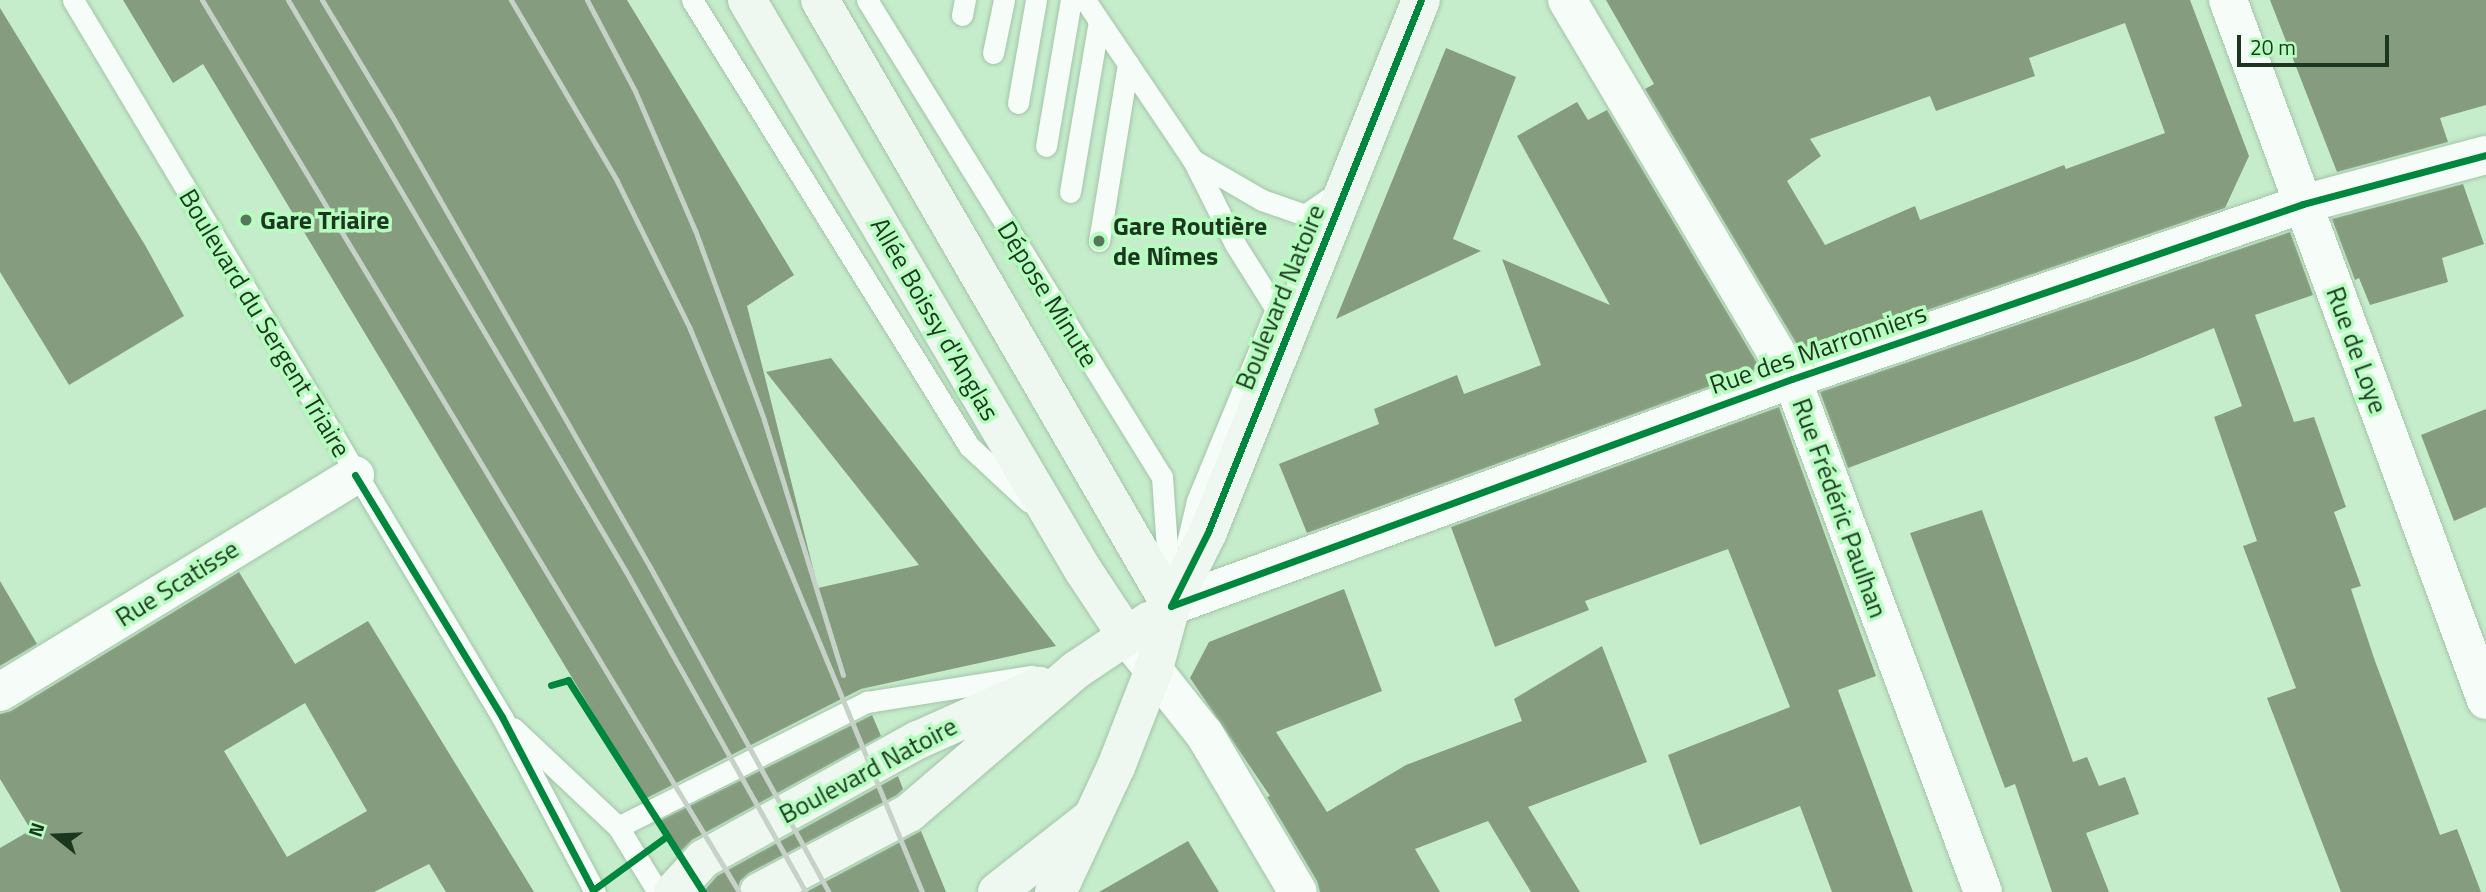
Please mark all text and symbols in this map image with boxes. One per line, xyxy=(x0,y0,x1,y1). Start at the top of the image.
scale bar xyxy=(2241,21,2393,65)
text: 20 m xyxy=(2250,31,2296,63)
street label: Boulevard du Sergent Triaire xyxy=(173,183,357,463)
street label: Boulevard Natoire xyxy=(1229,200,1331,394)
place label: Gare Triaire xyxy=(260,204,389,236)
place label: Gare Routière de Nîmes xyxy=(1113,210,1267,272)
marker: Gare Triaire xyxy=(238,212,254,228)
street label: Allée Boissy d'Anglas xyxy=(864,212,1006,426)
street label: Dépose Minute xyxy=(991,215,1105,373)
marker: Gare Routière de Nîmes xyxy=(1091,233,1107,249)
street label: Rue de Loye xyxy=(2320,282,2394,418)
street label: Rue des Marronniers xyxy=(1705,297,1931,401)
street label: Rue Frédéric Paulhan xyxy=(1786,394,1894,622)
street label: Rue Scatisse xyxy=(110,533,244,633)
street label: Boulevard Natoire xyxy=(774,710,962,830)
north arrow xyxy=(21,801,91,871)
text: N xyxy=(20,819,51,840)

